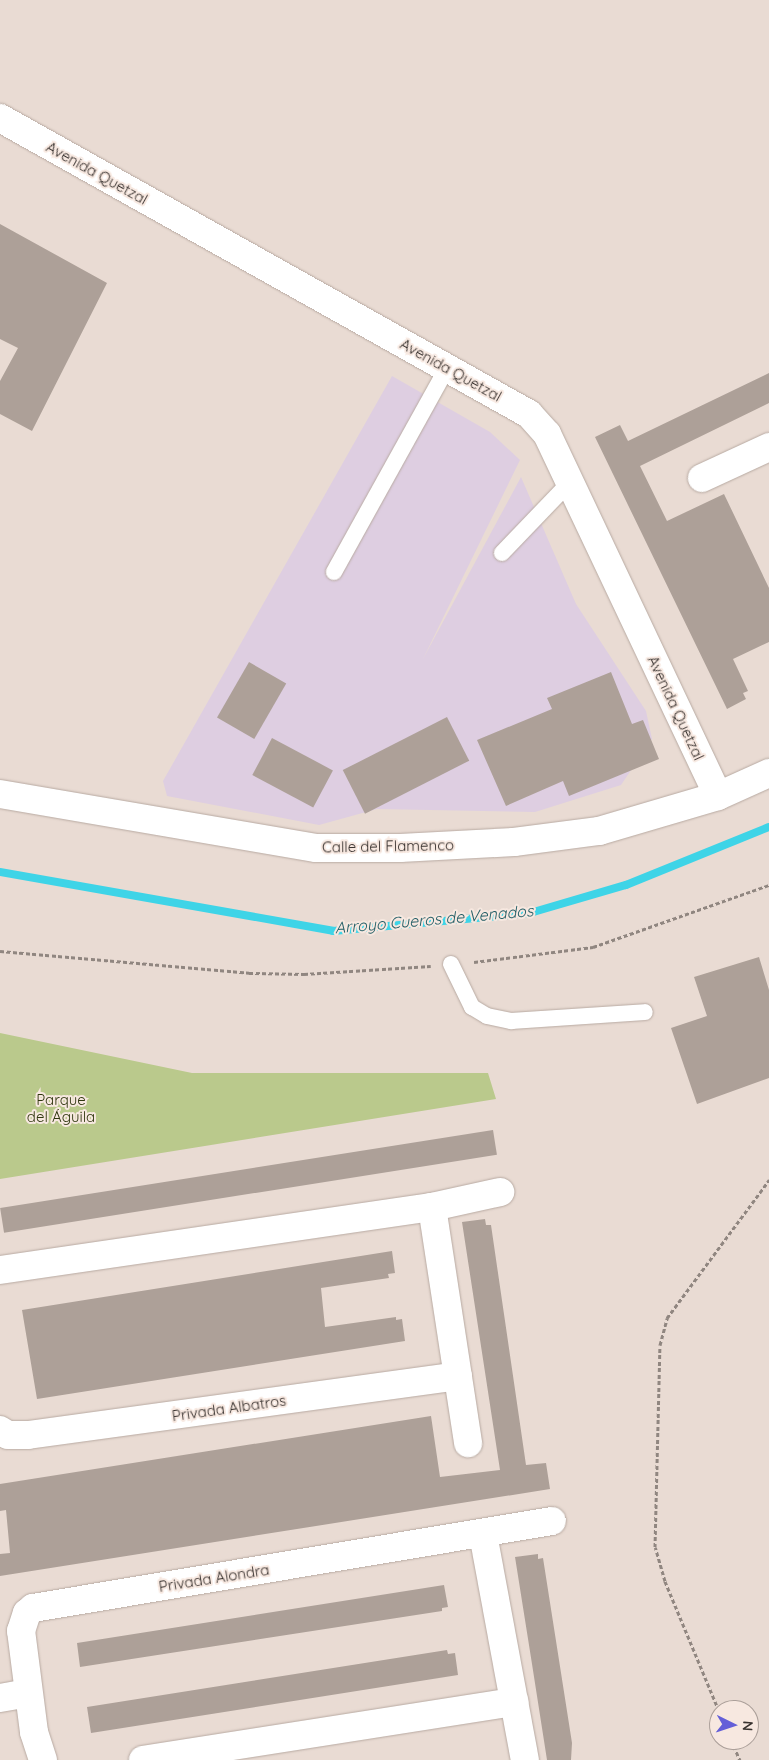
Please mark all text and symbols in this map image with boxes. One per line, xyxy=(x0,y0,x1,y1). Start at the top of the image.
street label: Avenida Quetzal xyxy=(43,138,151,208)
street label: Avenida Quetzal xyxy=(397,335,505,405)
street label: Avenida Quetzal xyxy=(644,653,708,763)
street label: Calle del Flamenco xyxy=(322,836,454,856)
water label: Arroyo Cueros de Venados xyxy=(334,901,534,937)
park label: Parque del Águila xyxy=(27,1090,95,1125)
street label: Privada Albatros xyxy=(171,1391,287,1425)
street label: Privada Alondra xyxy=(157,1560,271,1596)
north arrow xyxy=(709,1700,759,1750)
text: N xyxy=(739,1720,757,1732)

